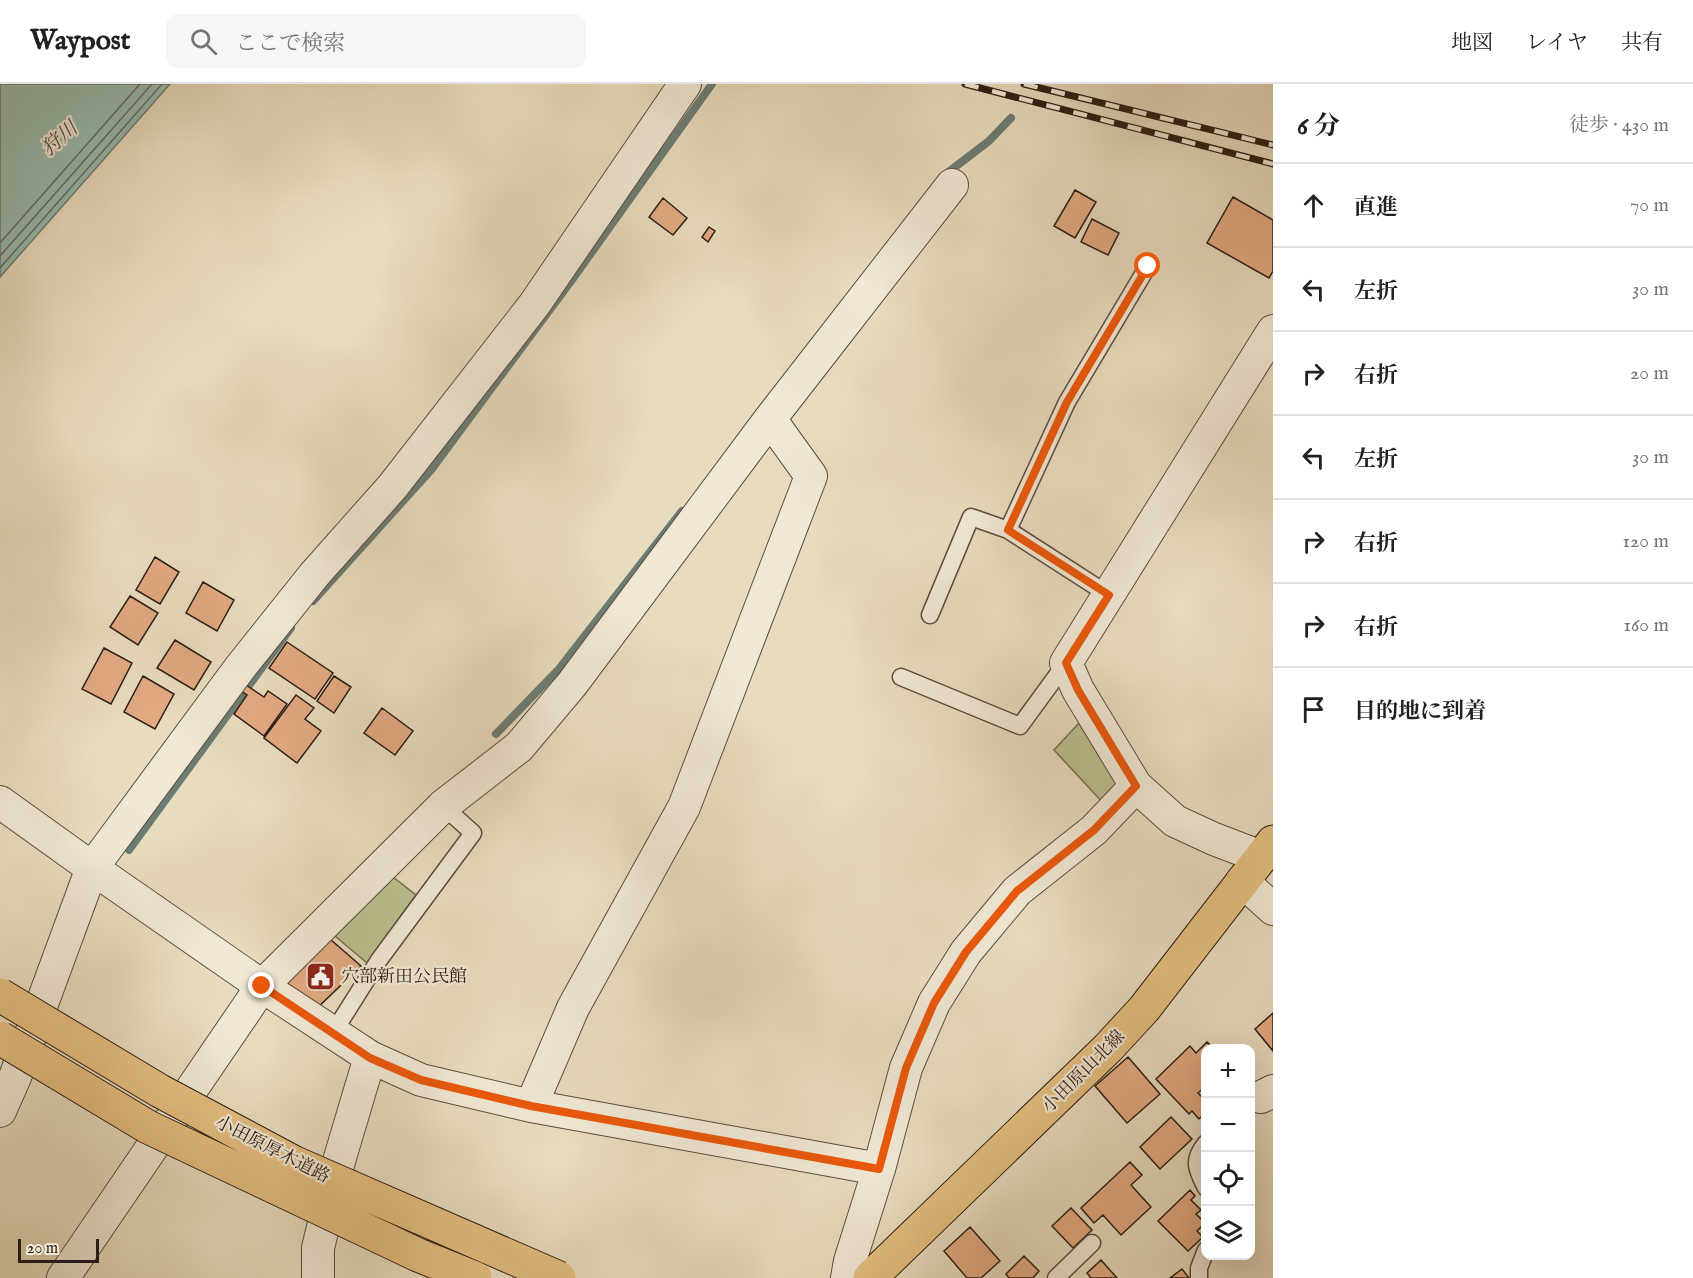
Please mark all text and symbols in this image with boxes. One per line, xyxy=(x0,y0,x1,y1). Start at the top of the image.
search box xyxy=(166,14,586,68)
text: Waypost xyxy=(30,24,130,59)
icon: search xyxy=(187,25,220,58)
text: ここで検索 xyxy=(235,30,345,58)
text: 地図 xyxy=(1451,30,1493,57)
text: レイヤ xyxy=(1526,30,1588,57)
text: 共有 xyxy=(1621,30,1663,57)
text: 6 分 xyxy=(1297,110,1340,143)
text: 徒歩 · 430 m xyxy=(1569,113,1669,138)
water label: 狩川 xyxy=(37,115,85,162)
icon: ahead xyxy=(1297,189,1330,222)
text: 70 m xyxy=(1630,193,1669,218)
text: 直進 xyxy=(1354,194,1398,222)
route start xyxy=(1134,252,1160,278)
icon: left xyxy=(1297,273,1330,306)
text: 30 m xyxy=(1632,277,1669,302)
text: 左折 xyxy=(1354,278,1398,306)
icon: right xyxy=(1297,357,1330,390)
text: 20 m xyxy=(1630,361,1669,386)
text: 右折 xyxy=(1354,362,1398,390)
icon: left xyxy=(1297,441,1330,474)
text: 30 m xyxy=(1632,445,1669,470)
text: 左折 xyxy=(1354,446,1398,474)
icon: right xyxy=(1297,525,1330,558)
text: 120 m xyxy=(1623,529,1669,554)
text: 右折 xyxy=(1354,530,1398,558)
icon: right xyxy=(1297,609,1330,642)
text: 160 m xyxy=(1623,613,1669,638)
text: 右折 xyxy=(1354,614,1398,642)
icon: arrive xyxy=(1297,693,1330,726)
text: 目的地に到着 xyxy=(1354,698,1486,726)
public building icon: 穴部新田公民館 xyxy=(304,960,336,992)
place label: 穴部新田公民館 xyxy=(341,966,467,989)
route end xyxy=(248,972,274,998)
street label: 小田原山北線 xyxy=(1038,1026,1130,1118)
map controls xyxy=(1201,1044,1255,1260)
button: + xyxy=(1201,1044,1255,1098)
button: − xyxy=(1201,1098,1255,1152)
street label: 小田原厚木道路 xyxy=(211,1111,334,1189)
button: locate xyxy=(1201,1152,1255,1206)
button: layers xyxy=(1201,1206,1255,1260)
scale bar xyxy=(18,1236,99,1264)
text: 20 m xyxy=(27,1239,58,1259)

